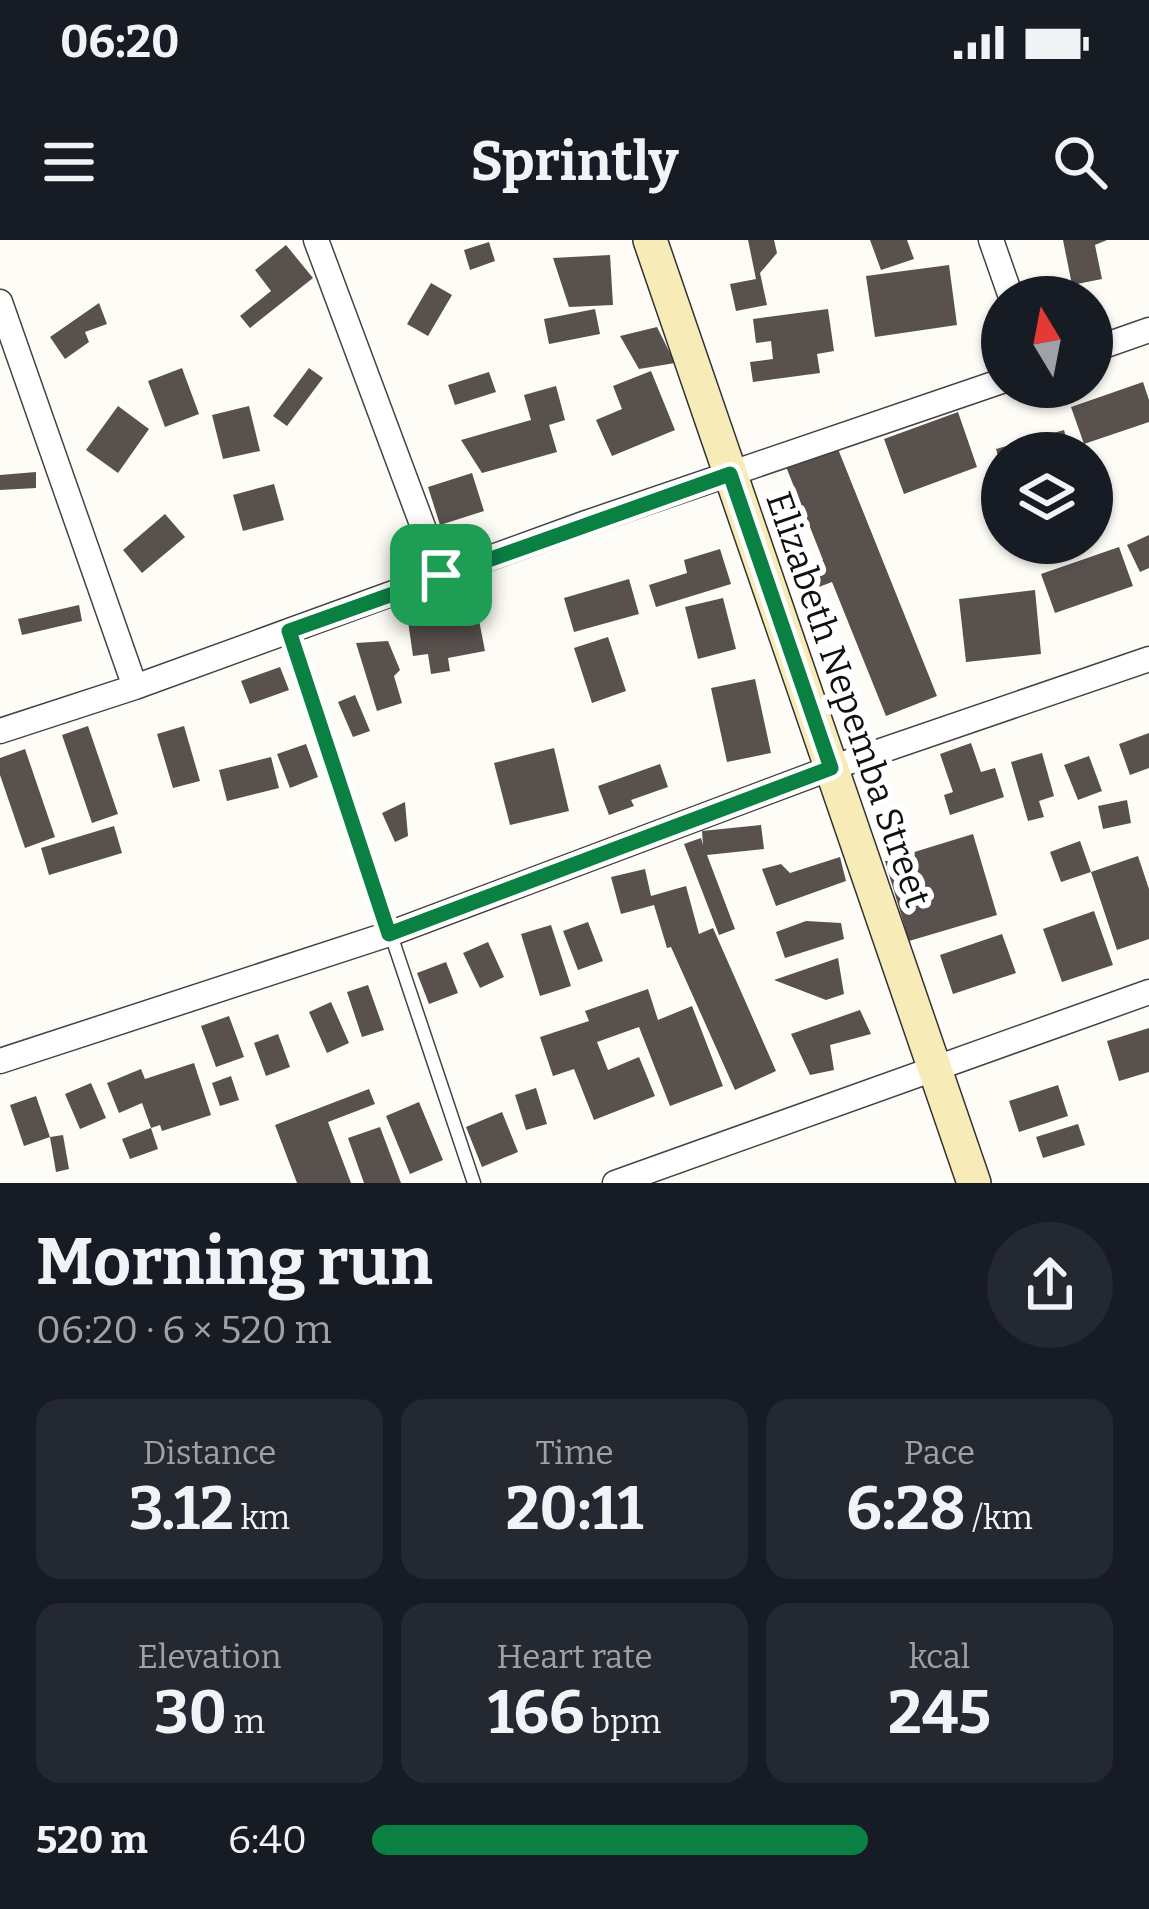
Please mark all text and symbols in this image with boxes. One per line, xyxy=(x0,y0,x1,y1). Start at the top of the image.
text: 06:20 xyxy=(60,15,180,69)
icon: menu xyxy=(36,129,102,195)
icon: search xyxy=(1047,129,1113,195)
text: Sprintly xyxy=(470,130,679,194)
north arrow xyxy=(981,276,1113,408)
map controls xyxy=(981,276,1113,564)
button: layers xyxy=(981,432,1113,564)
street label: Elizabeth Nepemba Street xyxy=(756,486,940,912)
pin xyxy=(390,524,492,626)
icon: arrive xyxy=(408,542,474,608)
text: Morning run xyxy=(36,1222,433,1301)
button: share xyxy=(987,1222,1113,1348)
text: 06:20 · 6 × 520 m xyxy=(36,1307,332,1353)
text: Distance xyxy=(143,1433,276,1473)
text: Time xyxy=(536,1433,613,1473)
text: Pace xyxy=(904,1433,975,1473)
text: 3.12 xyxy=(129,1473,234,1545)
text: 20:11 xyxy=(506,1473,643,1545)
text: 6:28 xyxy=(846,1473,966,1545)
text: km xyxy=(234,1498,290,1538)
text: /km xyxy=(966,1498,1033,1538)
text: Elevation xyxy=(138,1637,281,1677)
text: Heart rate xyxy=(496,1637,653,1677)
text: kcal xyxy=(909,1637,970,1677)
text: 30 xyxy=(154,1677,227,1749)
text: 166 xyxy=(488,1677,584,1749)
text: 245 xyxy=(888,1677,991,1749)
text: m xyxy=(227,1702,265,1742)
text: bpm xyxy=(584,1702,661,1742)
text: 520 m xyxy=(36,1817,148,1863)
text: 6:40 xyxy=(228,1817,307,1863)

